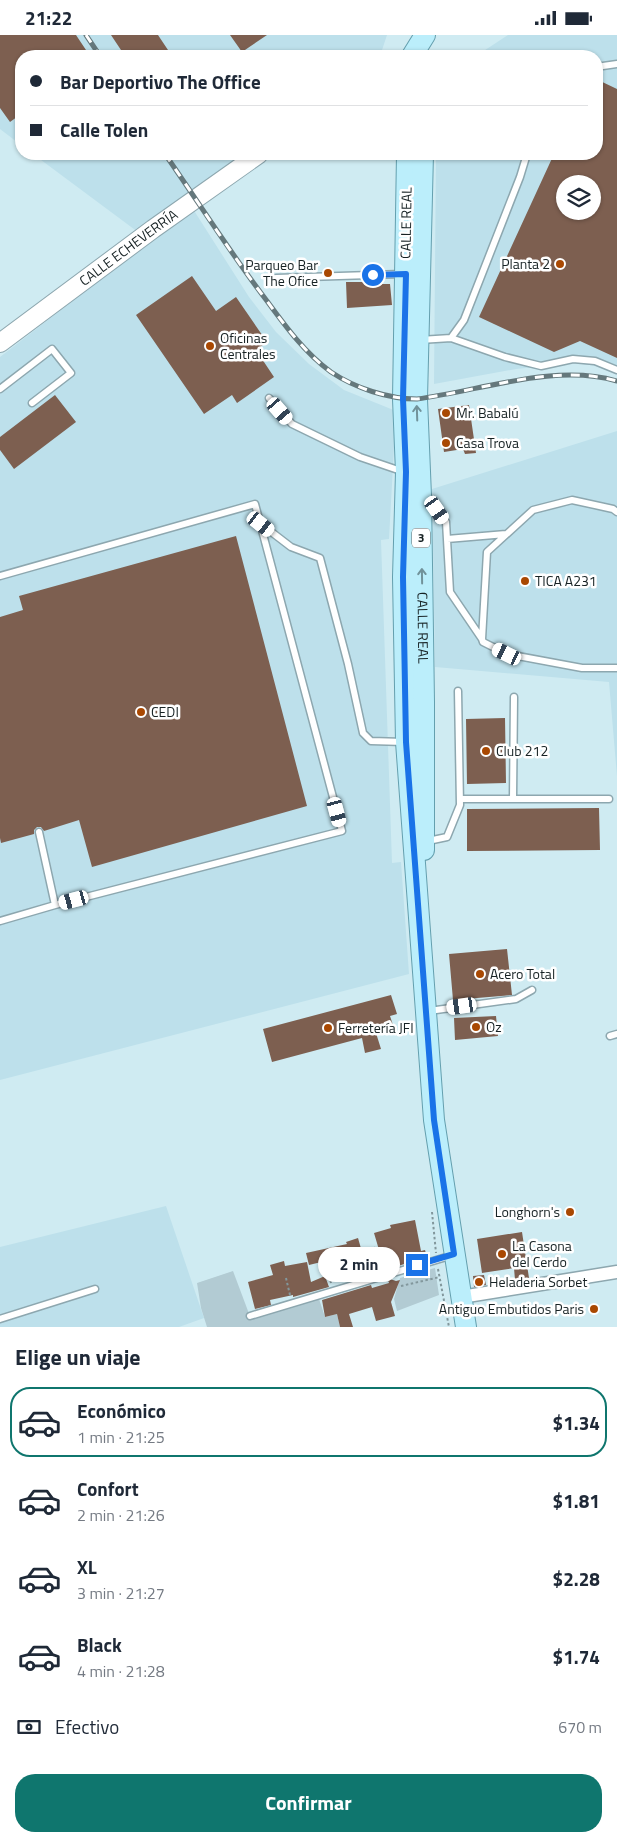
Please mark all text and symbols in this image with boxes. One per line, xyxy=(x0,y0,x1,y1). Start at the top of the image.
text: 21:22 xyxy=(25,3,72,32)
text: Bar Deportivo The Office xyxy=(60,67,261,96)
text: Calle Tolen xyxy=(60,115,148,144)
map controls xyxy=(556,175,601,220)
button: layers xyxy=(556,175,601,220)
street label: CALLE REAL xyxy=(394,187,417,259)
street label: CALLE ECHEVERRÍA xyxy=(75,203,182,291)
place label: Planta 2 xyxy=(501,253,550,274)
place label: Parqueo Bar The Ofice xyxy=(245,254,318,291)
marker: Planta 2 xyxy=(554,258,566,270)
route start xyxy=(362,264,384,286)
marker: Parqueo Bar The Ofice xyxy=(322,267,334,279)
place label: Oficinas Centrales xyxy=(220,327,276,364)
marker: Oficinas Centrales xyxy=(204,340,216,352)
car xyxy=(264,395,295,427)
place label: Mr. Babalú xyxy=(456,402,519,423)
one-way arrow xyxy=(413,405,422,421)
marker: Mr. Babalú xyxy=(440,407,452,419)
place label: Casa Trova xyxy=(456,432,519,453)
marker: Casa Trova xyxy=(440,437,452,449)
car xyxy=(422,493,451,527)
car xyxy=(244,509,277,539)
road number: 3 xyxy=(412,528,430,547)
one-way arrow xyxy=(417,568,427,584)
place label: TICA A231 xyxy=(535,570,597,591)
marker: TICA A231 xyxy=(519,575,531,587)
street label: CALLE REAL xyxy=(412,592,434,664)
car xyxy=(490,641,523,667)
place label: CEDI xyxy=(151,701,179,722)
marker: CEDI xyxy=(135,706,147,718)
place label: Club 212 xyxy=(496,740,548,761)
marker: Club 212 xyxy=(480,745,492,757)
car xyxy=(325,796,348,828)
car xyxy=(57,889,90,911)
place label: Acero Total xyxy=(490,963,555,984)
marker: Acero Total xyxy=(474,968,486,980)
car xyxy=(446,996,477,1016)
place label: Oz xyxy=(486,1016,502,1037)
place label: Ferretería JFI xyxy=(338,1017,414,1038)
marker: Oz xyxy=(470,1021,482,1033)
marker: Ferretería JFI xyxy=(322,1022,334,1034)
place label: Longhorn's xyxy=(495,1201,560,1222)
marker: Longhorn's xyxy=(564,1206,576,1218)
place label: La Casona del Cerdo xyxy=(512,1235,572,1272)
callout: 2 min xyxy=(317,1247,400,1283)
marker: La Casona del Cerdo xyxy=(496,1248,508,1260)
text: 2 min xyxy=(340,1252,378,1276)
route end xyxy=(406,1254,428,1276)
place label: Heladeria Sorbet xyxy=(489,1271,587,1292)
marker: Heladeria Sorbet xyxy=(473,1276,485,1288)
place label: Antiguo Embutidos Paris xyxy=(439,1298,584,1319)
marker: Antiguo Embutidos Paris xyxy=(588,1303,600,1315)
text: Elige un viaje xyxy=(15,1340,141,1374)
text: Económico xyxy=(77,1396,166,1425)
icon: car xyxy=(17,1400,62,1445)
text: $1.34 xyxy=(553,1408,600,1437)
text: 1 min · 21:25 xyxy=(77,1425,165,1449)
text: Confort xyxy=(77,1474,139,1503)
icon: car xyxy=(17,1478,62,1523)
text: $1.81 xyxy=(553,1486,600,1515)
text: 2 min · 21:26 xyxy=(77,1503,165,1527)
text: XL xyxy=(77,1552,97,1581)
icon: car xyxy=(17,1556,62,1601)
text: $2.28 xyxy=(553,1564,600,1593)
text: 3 min · 21:27 xyxy=(77,1581,165,1605)
text: Black xyxy=(77,1630,122,1659)
icon: car xyxy=(17,1634,62,1679)
text: $1.74 xyxy=(553,1642,600,1671)
text: 4 min · 21:28 xyxy=(77,1659,165,1683)
text: Efectivo xyxy=(55,1712,119,1741)
icon: cash xyxy=(15,1713,43,1741)
text: 670 m xyxy=(558,1715,602,1739)
button: Confirmar xyxy=(15,1774,602,1832)

